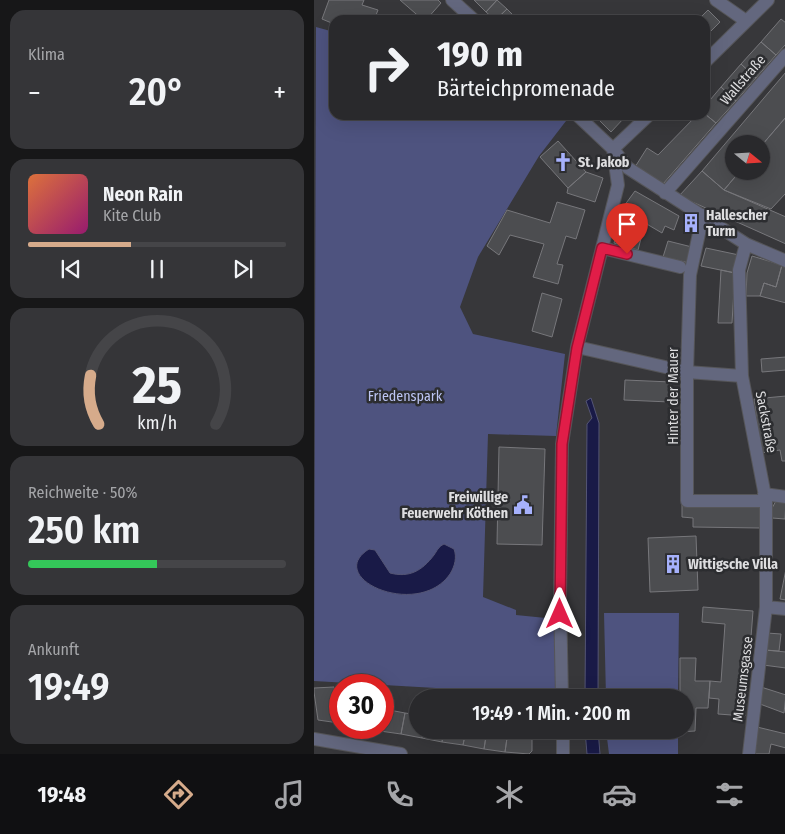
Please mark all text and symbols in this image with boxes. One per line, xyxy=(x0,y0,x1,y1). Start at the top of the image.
text: 190 m xyxy=(437,33,523,75)
icon: right xyxy=(354,35,419,100)
text: Klima xyxy=(28,45,65,64)
street label: Wallstraße xyxy=(717,52,769,108)
text: 20° xyxy=(129,69,185,115)
text: Bärteichpromenade xyxy=(437,75,615,102)
text: − xyxy=(28,76,41,109)
text: + xyxy=(273,76,286,109)
north arrow xyxy=(725,135,770,180)
map controls xyxy=(725,135,770,180)
church icon: St. Jakob xyxy=(552,151,574,173)
place label: St. Jakob xyxy=(578,154,630,171)
text: Neon Rain xyxy=(103,183,183,206)
pin xyxy=(606,203,648,254)
text: Kite Club xyxy=(103,206,161,225)
place label: Hallescher Turm xyxy=(706,207,769,240)
icon: arrive xyxy=(613,210,641,238)
building icon: Hallescher Turm xyxy=(680,212,702,234)
icon: previous xyxy=(57,255,85,283)
icon: pause xyxy=(143,255,171,283)
icon: next xyxy=(229,255,257,283)
street label: Hinter der Mauer xyxy=(665,347,682,445)
text: 25 xyxy=(131,354,182,417)
park label: Friedenspark xyxy=(368,388,443,405)
street label: Sackstraße xyxy=(752,390,780,454)
text: km/h xyxy=(137,412,177,434)
text: Reichweite · 50% xyxy=(28,483,138,502)
place label: Freiwillige Feuerwehr Köthen xyxy=(402,489,508,522)
public building icon: Freiwillige Feuerwehr Köthen xyxy=(512,494,534,516)
text: 250 km xyxy=(28,507,140,553)
building icon: Wittigsche Villa xyxy=(662,553,684,575)
place label: Wittigsche Villa xyxy=(688,556,778,573)
position arrow xyxy=(533,587,585,639)
street label: Museumsgasse xyxy=(729,635,757,723)
text: Ankunft xyxy=(28,640,79,659)
text: 19:49 xyxy=(28,664,109,710)
speed limit sign: 30 xyxy=(329,674,394,739)
text: 19:49 · 1 Min. · 200 m xyxy=(472,702,631,725)
icon: directions xyxy=(161,777,196,812)
icon: music xyxy=(272,777,307,812)
icon: phone xyxy=(382,777,417,812)
icon: climate xyxy=(492,777,527,812)
icon: car xyxy=(602,777,637,812)
icon: filters xyxy=(712,777,747,812)
text: 19:48 xyxy=(38,781,86,808)

